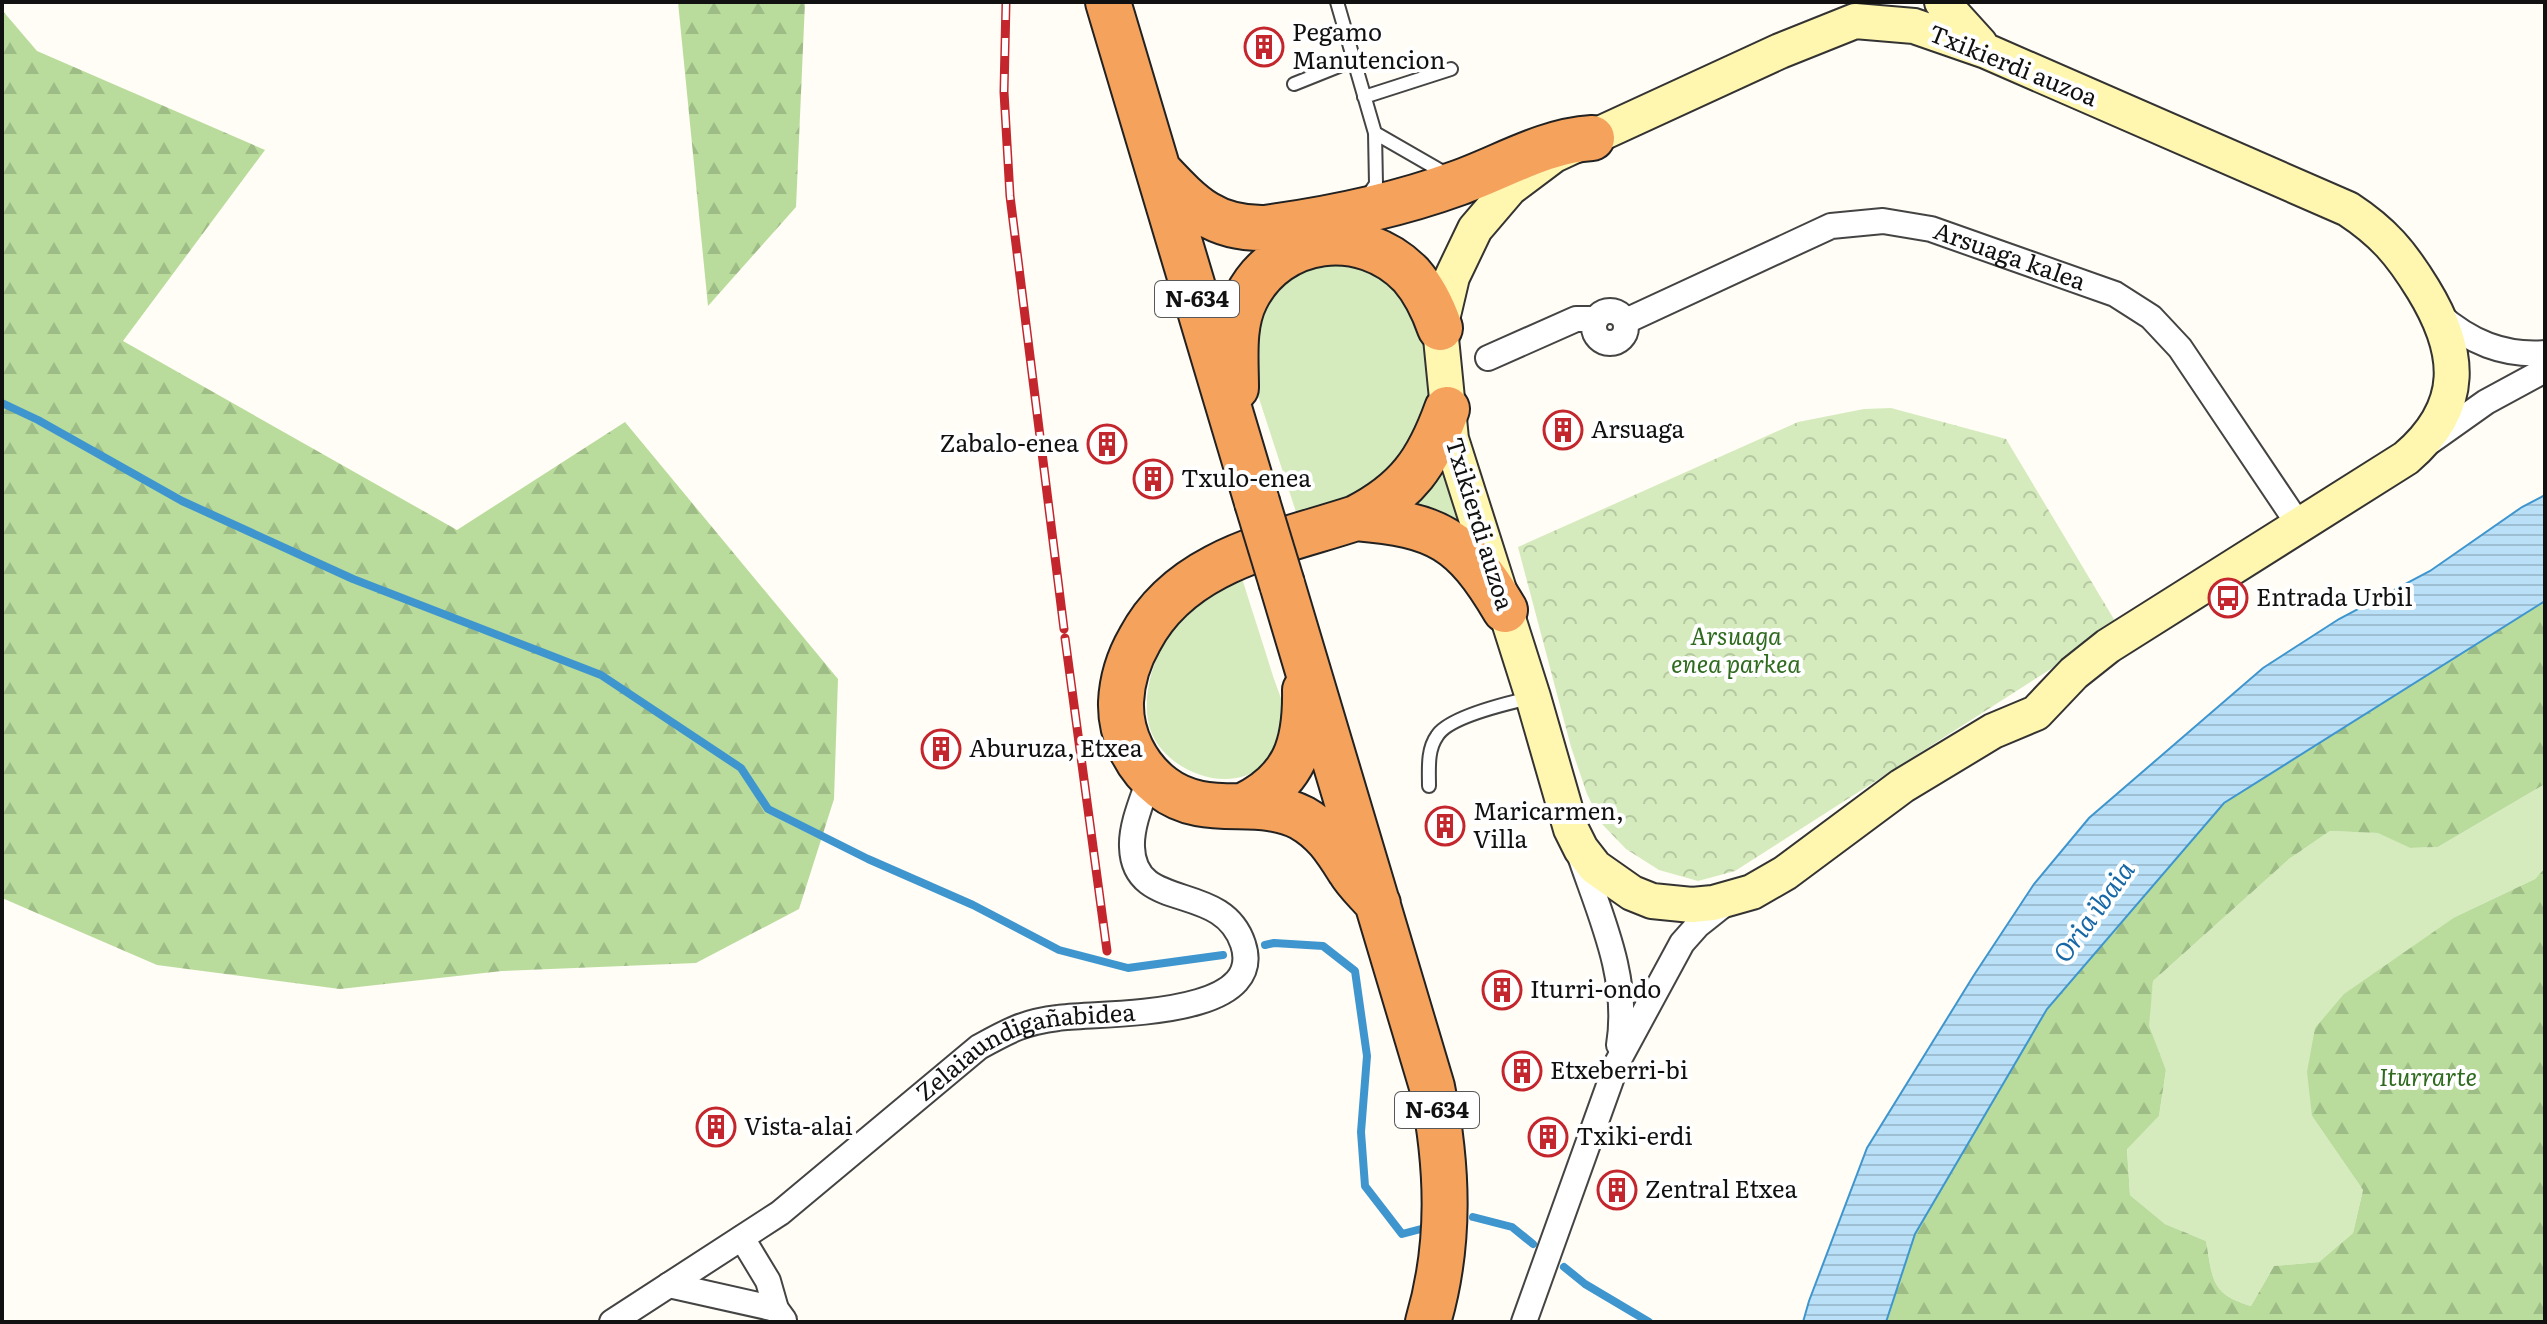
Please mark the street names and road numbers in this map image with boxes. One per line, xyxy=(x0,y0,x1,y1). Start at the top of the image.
street label: Txikierdi auzoa xyxy=(1924,14,2104,113)
street label: Arsuaga kalea xyxy=(1929,211,2091,297)
road number: N-634 xyxy=(1155,281,1239,317)
street label: Txikierdi auzoa xyxy=(1438,433,1524,614)
street label: Zelaiaundigañabidea xyxy=(907,993,1136,1108)
road number: N-634 xyxy=(1395,1092,1479,1128)

